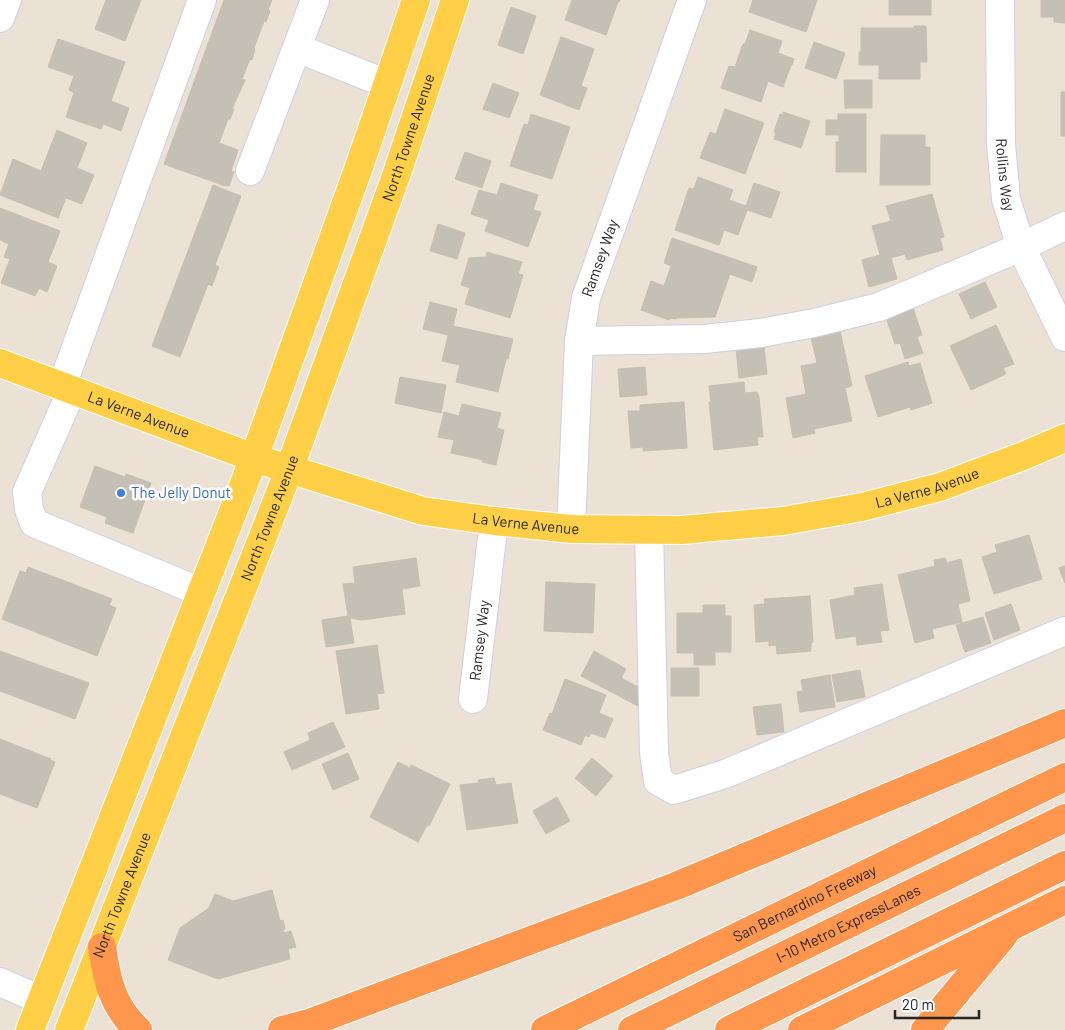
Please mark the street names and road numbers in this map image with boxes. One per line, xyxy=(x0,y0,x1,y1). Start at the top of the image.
street label: North Towne Avenue xyxy=(378,71,438,203)
street label: Rollins Way xyxy=(993,138,1019,213)
street label: Ramsey Way xyxy=(577,217,621,299)
street label: La Verne Avenue xyxy=(85,387,192,441)
street label: North Towne Avenue xyxy=(236,452,302,583)
street label: La Verne Avenue xyxy=(873,463,981,511)
street label: La Verne Avenue xyxy=(471,508,579,537)
street label: Ramsey Way xyxy=(465,599,493,682)
street label: North Towne Avenue xyxy=(88,829,154,960)
street label: San Bernardino Freeway xyxy=(730,860,879,945)
street label: I-10 Metro ExpressLanes xyxy=(773,880,923,966)

